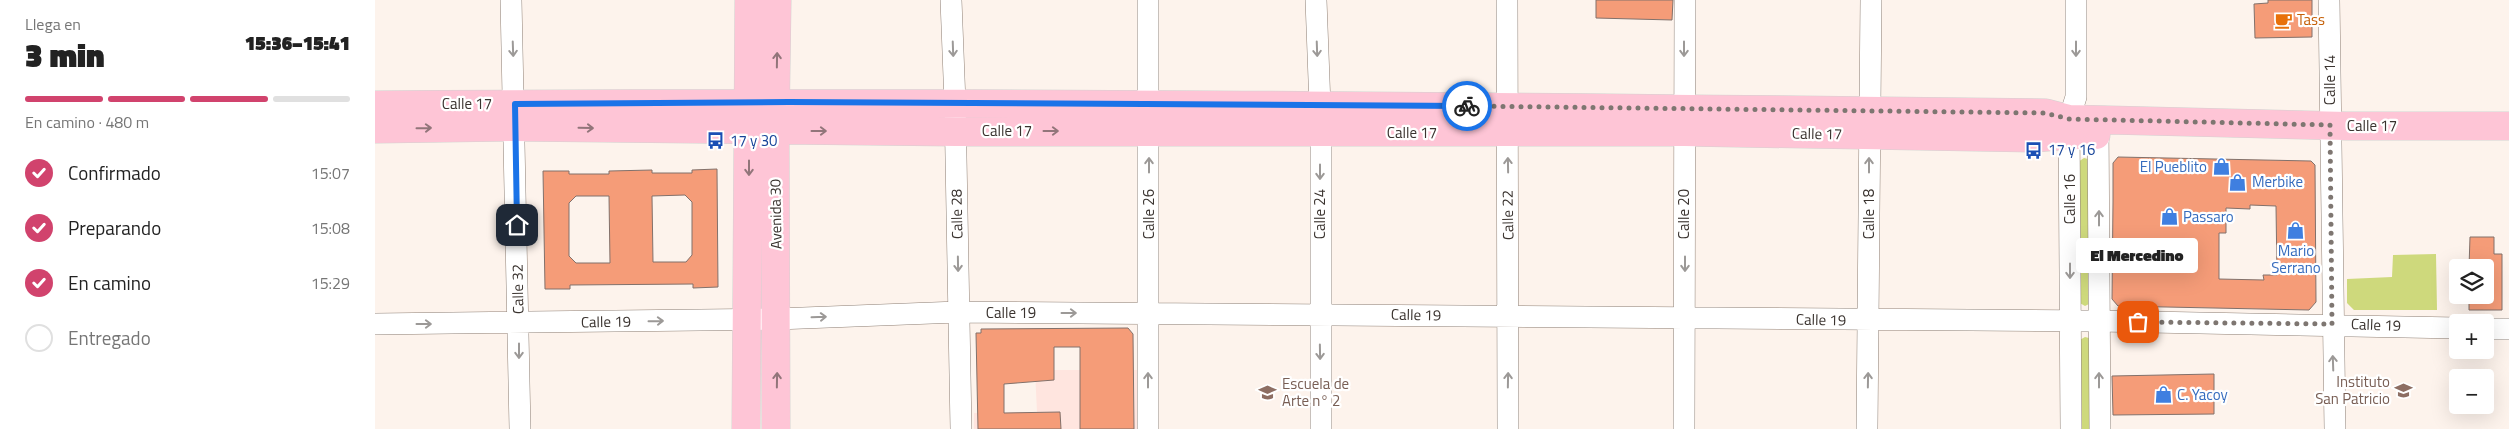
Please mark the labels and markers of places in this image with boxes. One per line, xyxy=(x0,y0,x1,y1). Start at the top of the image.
place label: Tass xyxy=(2297,8,2325,31)
cafe icon: Tass xyxy=(2273,10,2293,30)
place label: 17 y 30 xyxy=(730,129,777,152)
bus stop icon: 17 y 30 xyxy=(706,131,726,151)
place label: 17 y 16 xyxy=(2048,138,2095,161)
bus stop icon: 17 y 16 xyxy=(2024,140,2044,160)
place label: El Pueblito xyxy=(2140,155,2207,178)
shop icon: El Pueblito xyxy=(2211,157,2231,177)
place label: Merbike xyxy=(2252,170,2303,193)
shop icon: Merbike xyxy=(2228,172,2248,192)
pin xyxy=(496,204,538,246)
place label: Passaro xyxy=(2183,205,2234,228)
shop icon: Passaro xyxy=(2159,207,2179,227)
shop icon: Mario Serrano xyxy=(2286,220,2306,240)
callout: El Mercedino xyxy=(2077,237,2199,272)
place label: Mario Serrano xyxy=(2271,239,2321,279)
pin xyxy=(2117,301,2159,343)
place label: Instituto San Patricio xyxy=(2315,370,2390,410)
place label: Escuela de Arte n° 2 xyxy=(1282,372,1349,412)
school or university icon: Instituto San Patricio xyxy=(2394,381,2414,401)
school or university icon: Escuela de Arte n° 2 xyxy=(1258,383,1278,403)
place label: C. Yacoy xyxy=(2177,383,2228,406)
shop icon: C. Yacoy xyxy=(2153,385,2173,405)

